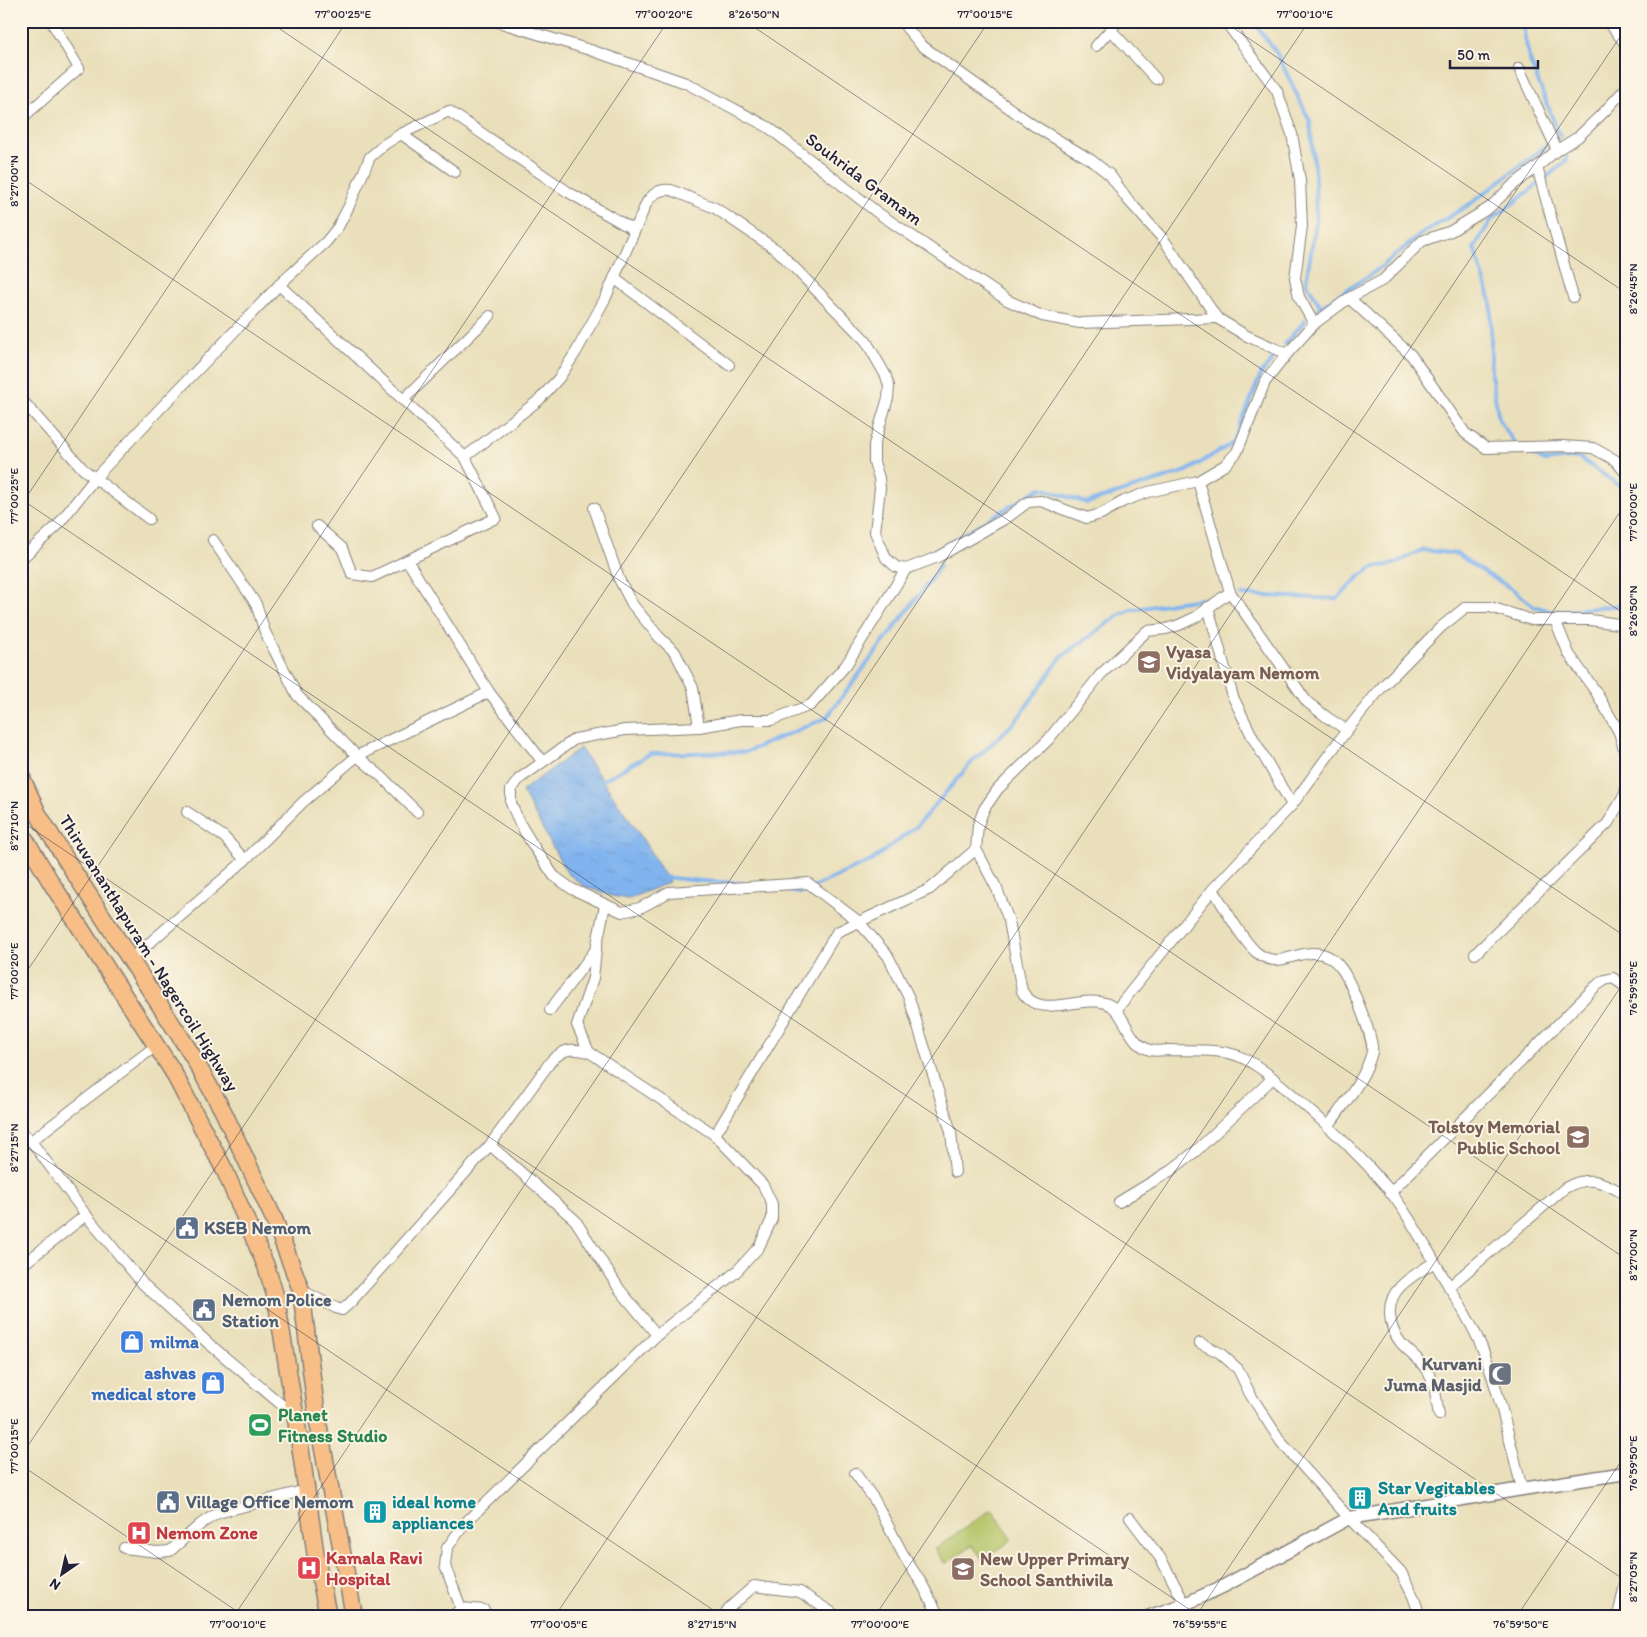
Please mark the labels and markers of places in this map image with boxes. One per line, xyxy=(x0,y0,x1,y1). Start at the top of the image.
place label: Vyasa Vidyalayam Nemom xyxy=(1166,641,1320,684)
school or university icon: Vyasa Vidyalayam Nemom xyxy=(1136,649,1162,675)
place label: Tolstoy Memorial Public School xyxy=(1427,1116,1561,1159)
school or university icon: Tolstoy Memorial Public School xyxy=(1565,1124,1591,1150)
public building icon: KSEB Nemom xyxy=(174,1215,200,1241)
place label: KSEB Nemom xyxy=(204,1217,311,1239)
place label: Nemom Police Station xyxy=(222,1289,332,1332)
public building icon: Nemom Police Station xyxy=(191,1297,217,1323)
shop icon: milma xyxy=(119,1329,145,1355)
place label: milma xyxy=(149,1331,199,1353)
place label: Kurvani Juma Masjid xyxy=(1383,1353,1483,1396)
mosque icon: Kurvani Juma Masjid xyxy=(1487,1361,1513,1387)
place label: ashvas medical store xyxy=(90,1362,196,1405)
shop icon: ashvas medical store xyxy=(200,1370,226,1396)
place label: Planet Fitness Studio xyxy=(278,1404,387,1447)
sports icon: Planet Fitness Studio xyxy=(247,1412,273,1438)
place label: Star Vegitables And fruits xyxy=(1377,1477,1495,1520)
building icon: Star Vegitables And fruits xyxy=(1347,1485,1373,1511)
public building icon: Village Office Nemom xyxy=(155,1489,181,1515)
place label: Village Office Nemom xyxy=(186,1491,354,1513)
place label: ideal home appliances xyxy=(392,1491,477,1534)
building icon: ideal home appliances xyxy=(362,1499,388,1525)
hospital icon: Nemom Zone xyxy=(126,1520,152,1546)
place label: Nemom Zone xyxy=(156,1522,258,1544)
place label: Kamala Ravi Hospital xyxy=(326,1547,423,1590)
place label: New Upper Primary School Santhivila xyxy=(980,1548,1129,1591)
hospital icon: Kamala Ravi Hospital xyxy=(296,1555,322,1581)
school or university icon: New Upper Primary School Santhivila xyxy=(950,1556,976,1582)

